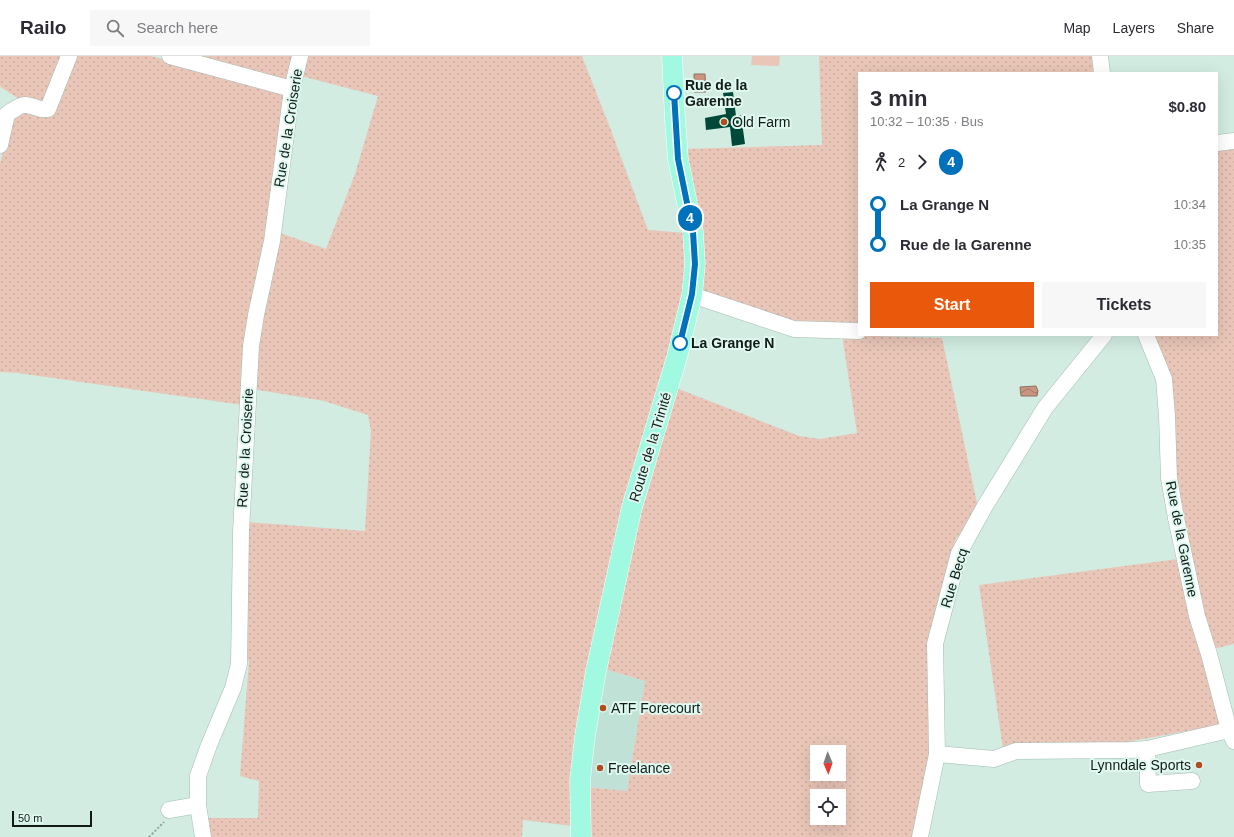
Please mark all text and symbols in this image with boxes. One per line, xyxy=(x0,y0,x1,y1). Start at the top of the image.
search box xyxy=(90,10,370,46)
text: Railo xyxy=(20,17,66,38)
icon: search xyxy=(104,17,126,39)
text: Search here xyxy=(136,19,218,36)
text: Map xyxy=(1063,20,1091,36)
text: Layers xyxy=(1113,20,1155,36)
text: Share xyxy=(1177,20,1214,36)
street label: Rue de la Croiserie xyxy=(271,67,305,188)
place label: Rue de la Garenne xyxy=(685,77,747,109)
marker: Rue de la Garenne xyxy=(666,85,682,101)
text: 3 min xyxy=(870,86,927,111)
text: $0.80 xyxy=(1168,98,1206,115)
place label: Old Farm xyxy=(732,114,790,130)
text: 10:32 – 10:35 · Bus xyxy=(870,114,983,129)
marker: Old Farm xyxy=(719,117,729,127)
icon: walk xyxy=(870,151,892,173)
icon: forward xyxy=(911,151,933,173)
text: 4 xyxy=(947,154,955,170)
text: 2 xyxy=(898,155,905,170)
text: La Grange N xyxy=(900,196,989,213)
text: 10:34 xyxy=(1173,197,1206,212)
line badge: 4 xyxy=(677,205,703,231)
text: 4 xyxy=(686,210,694,226)
text: Rue de la Garenne xyxy=(900,236,1032,253)
text: 10:35 xyxy=(1173,237,1206,252)
button: Start xyxy=(870,282,1034,328)
button: Tickets xyxy=(1042,282,1206,328)
marker: La Grange N xyxy=(672,335,688,351)
place label: La Grange N xyxy=(691,335,774,351)
street label: Rue de la Croiserie xyxy=(234,388,256,508)
street label: Route de la Trinité xyxy=(626,390,674,504)
street label: Rue de la Garenne xyxy=(1163,479,1201,599)
street label: Rue Becq xyxy=(937,546,971,610)
place label: ATF Forecourt xyxy=(611,700,700,716)
marker: ATF Forecourt xyxy=(598,703,608,713)
north arrow xyxy=(810,745,846,781)
map controls xyxy=(810,745,846,825)
place label: Lynndale Sports xyxy=(1090,757,1191,773)
place label: Freelance xyxy=(608,760,670,776)
marker: Lynndale Sports xyxy=(1194,760,1204,770)
marker: Freelance xyxy=(595,763,605,773)
button: locate xyxy=(810,789,846,825)
scale bar xyxy=(12,809,92,828)
text: 50 m xyxy=(18,812,42,824)

